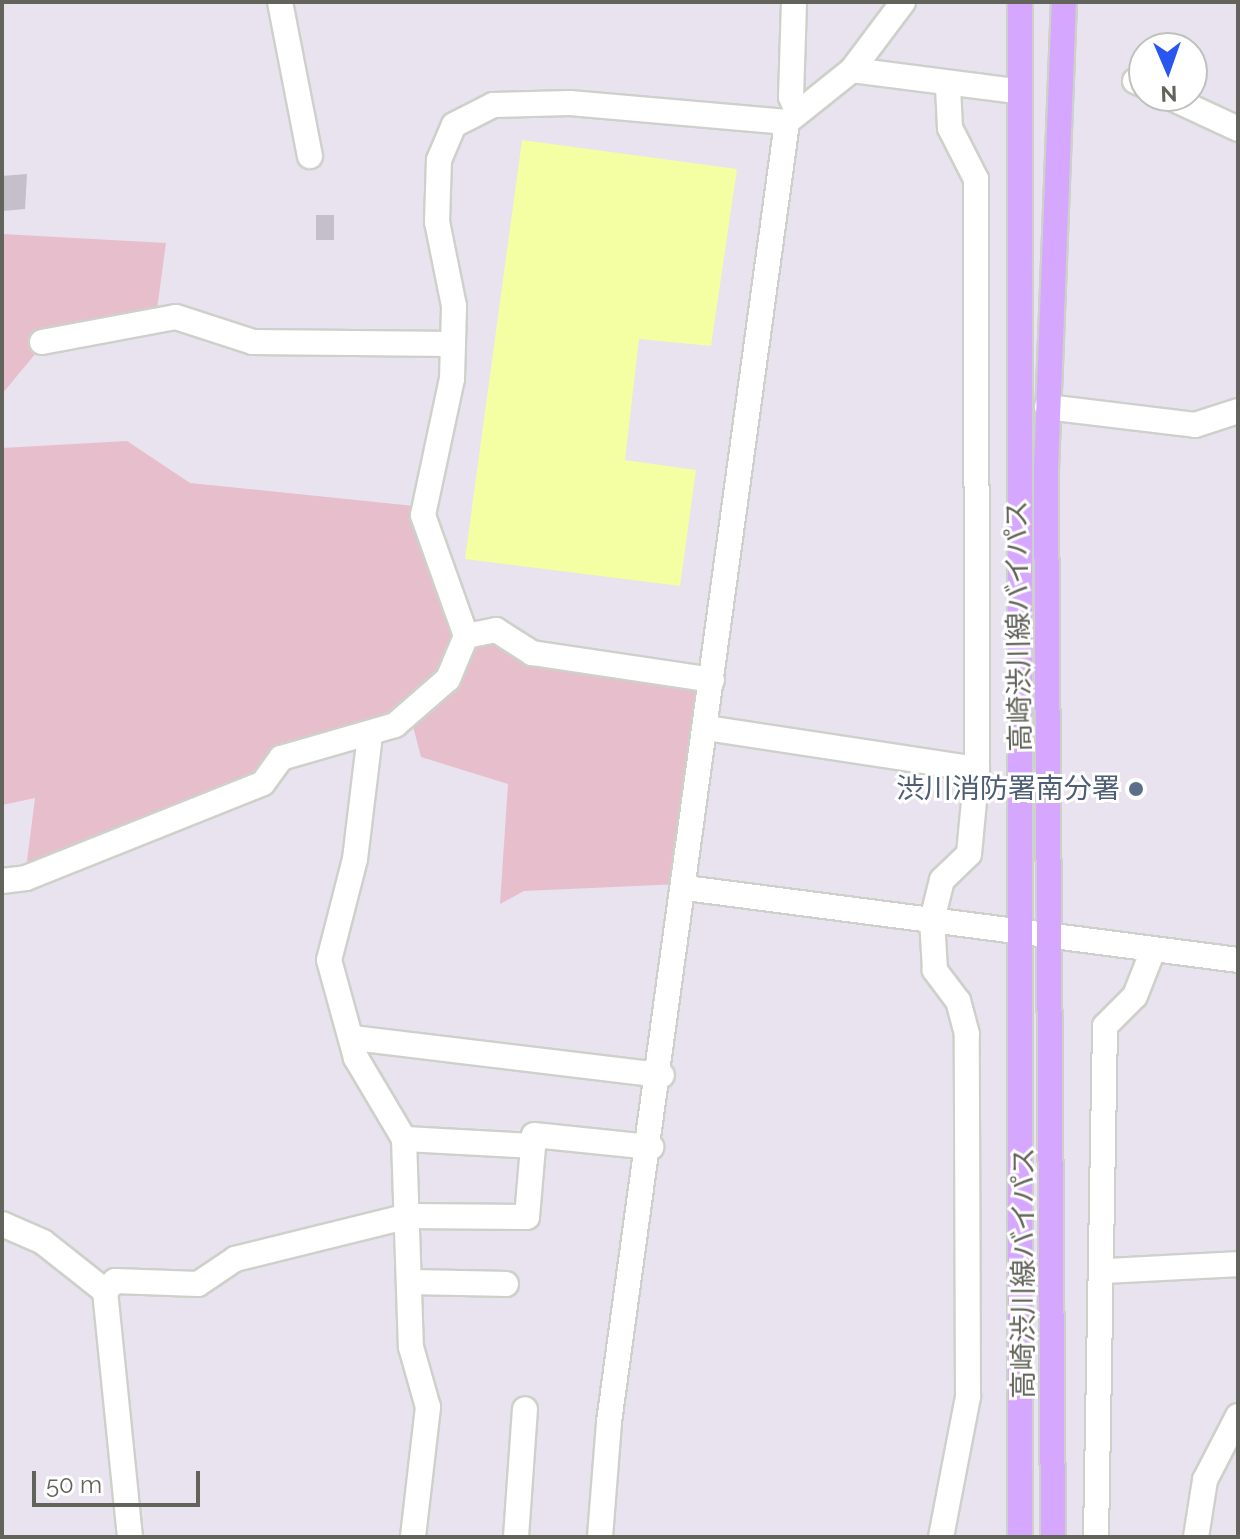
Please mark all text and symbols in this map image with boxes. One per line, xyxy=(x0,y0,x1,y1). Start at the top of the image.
north arrow xyxy=(1128,32,1208,112)
text: N xyxy=(1160,81,1178,107)
street label: 高崎渋川線バイパス xyxy=(1000,500,1038,752)
place label: 渋川消防署南分署 xyxy=(896,772,1120,806)
marker: 渋川消防署南分署 xyxy=(1127,780,1145,798)
street label: 高崎渋川線バイパス xyxy=(1007,1147,1041,1399)
scale bar xyxy=(36,1455,204,1505)
text: 50 m xyxy=(46,1470,102,1499)

